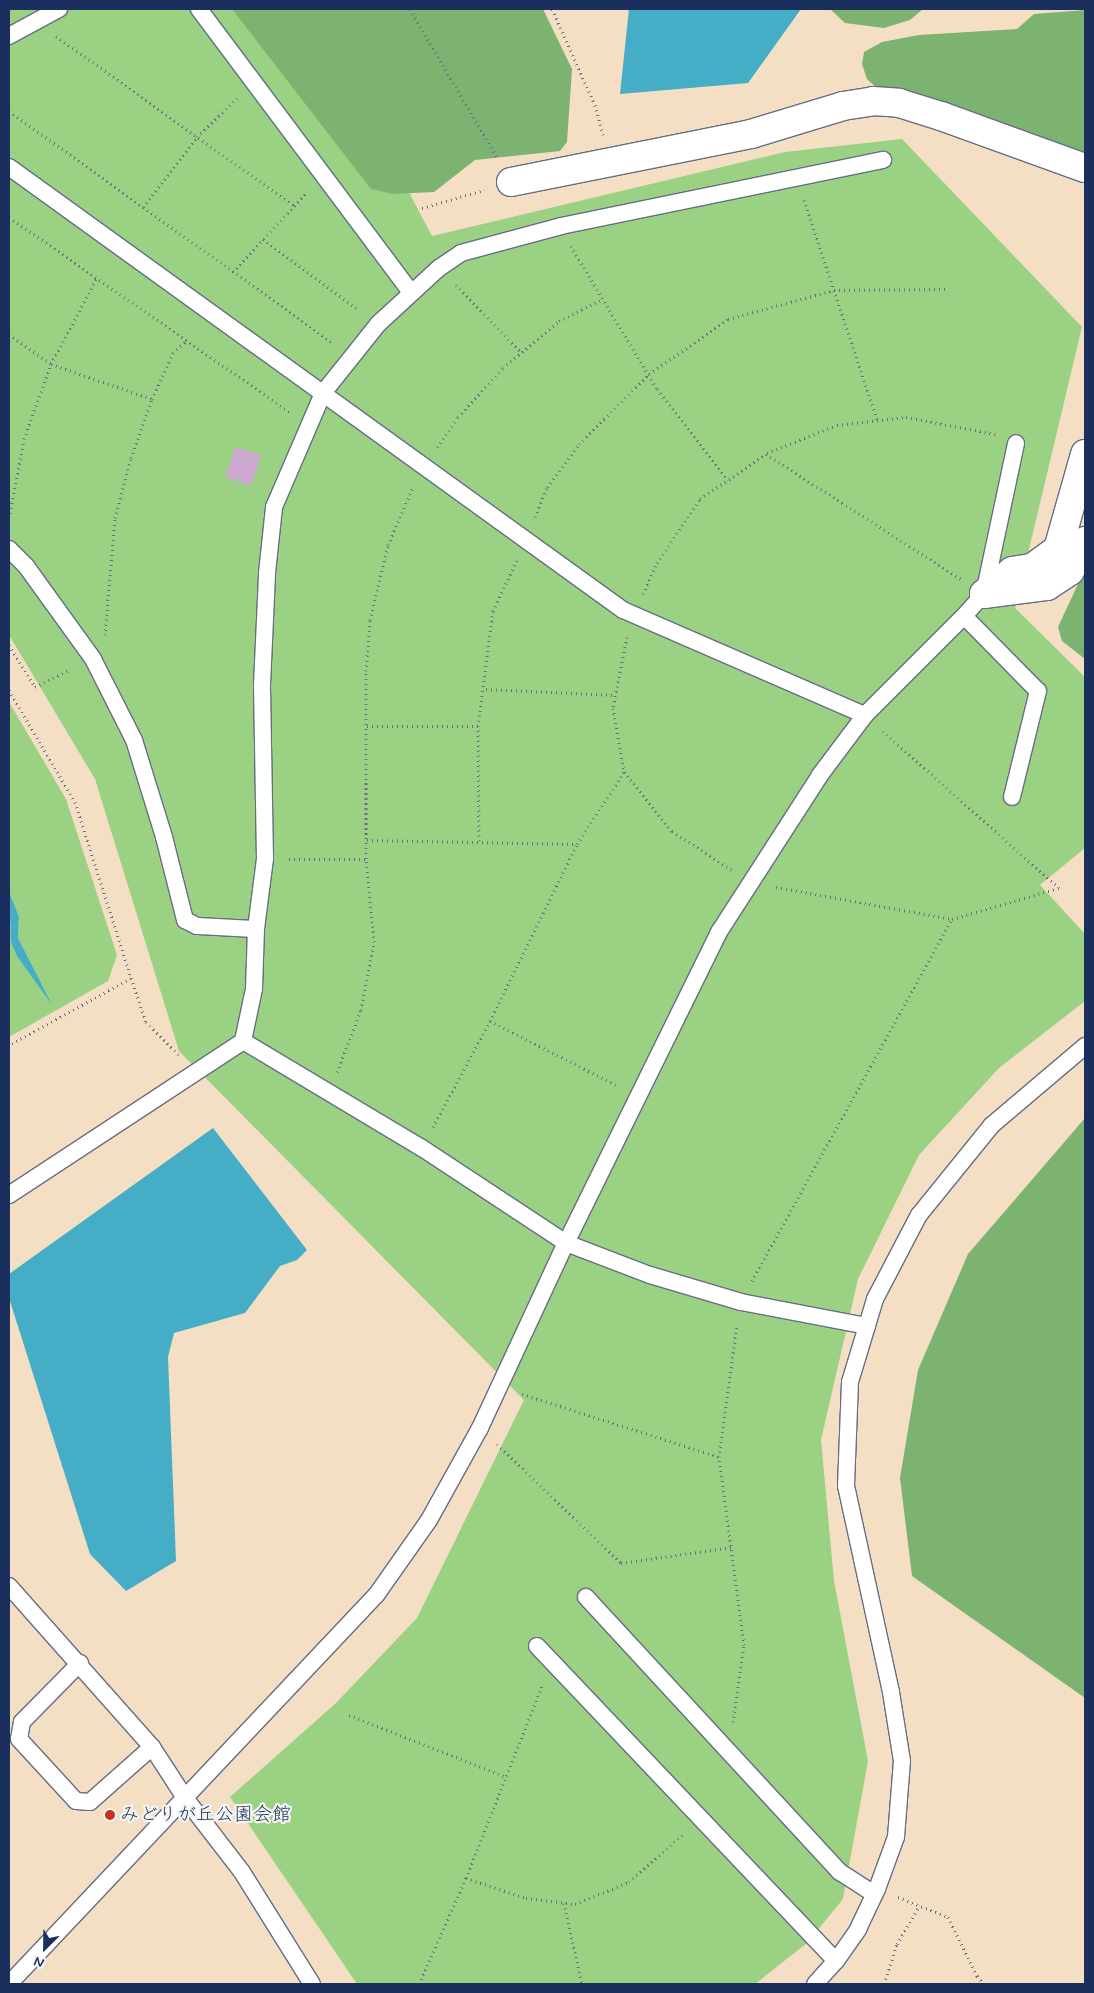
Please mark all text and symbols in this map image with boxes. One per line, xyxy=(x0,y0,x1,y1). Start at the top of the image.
place label: みどりが丘公園会館 xyxy=(120,1804,291,1826)
marker: みどりが丘公園会館 xyxy=(104,1809,116,1821)
north arrow xyxy=(20,1923,70,1973)
text: N xyxy=(31,1952,47,1972)

